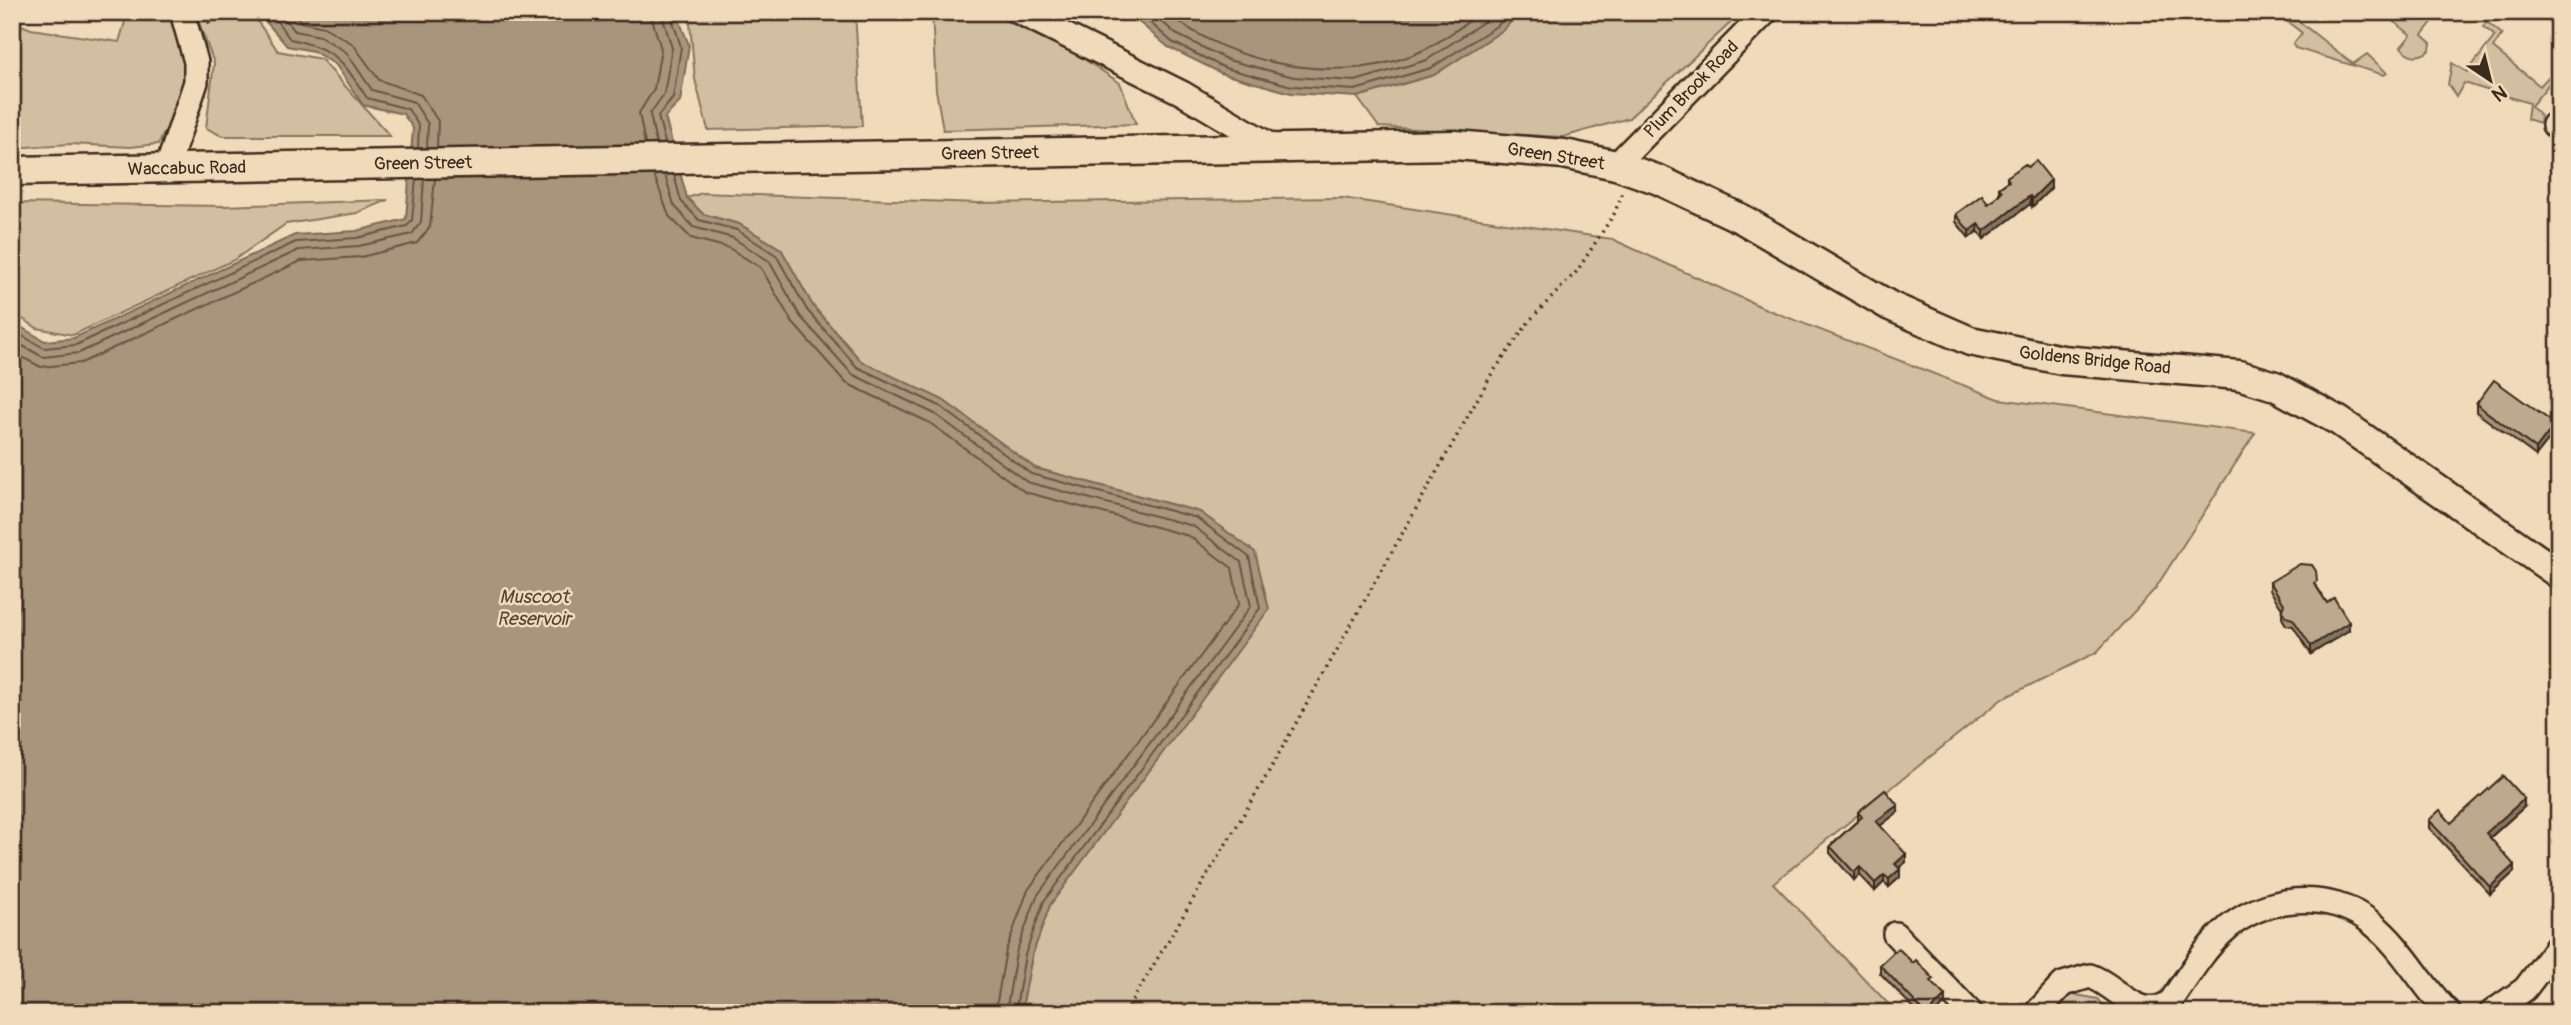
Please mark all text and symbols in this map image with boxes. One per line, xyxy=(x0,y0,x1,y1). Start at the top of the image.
street label: Plum Brook Road xyxy=(1639,36,1744,143)
north arrow xyxy=(2456,46,2526,116)
text: N xyxy=(2487,80,2511,107)
street label: Green Street xyxy=(1506,137,1607,176)
street label: Green Street xyxy=(941,141,1040,166)
street label: Green Street xyxy=(374,151,473,176)
street label: Waccabuc Road xyxy=(128,156,247,181)
street label: Goldens Bridge Road xyxy=(2018,341,2172,380)
water label: Muscoot Reservoir xyxy=(497,585,573,631)

